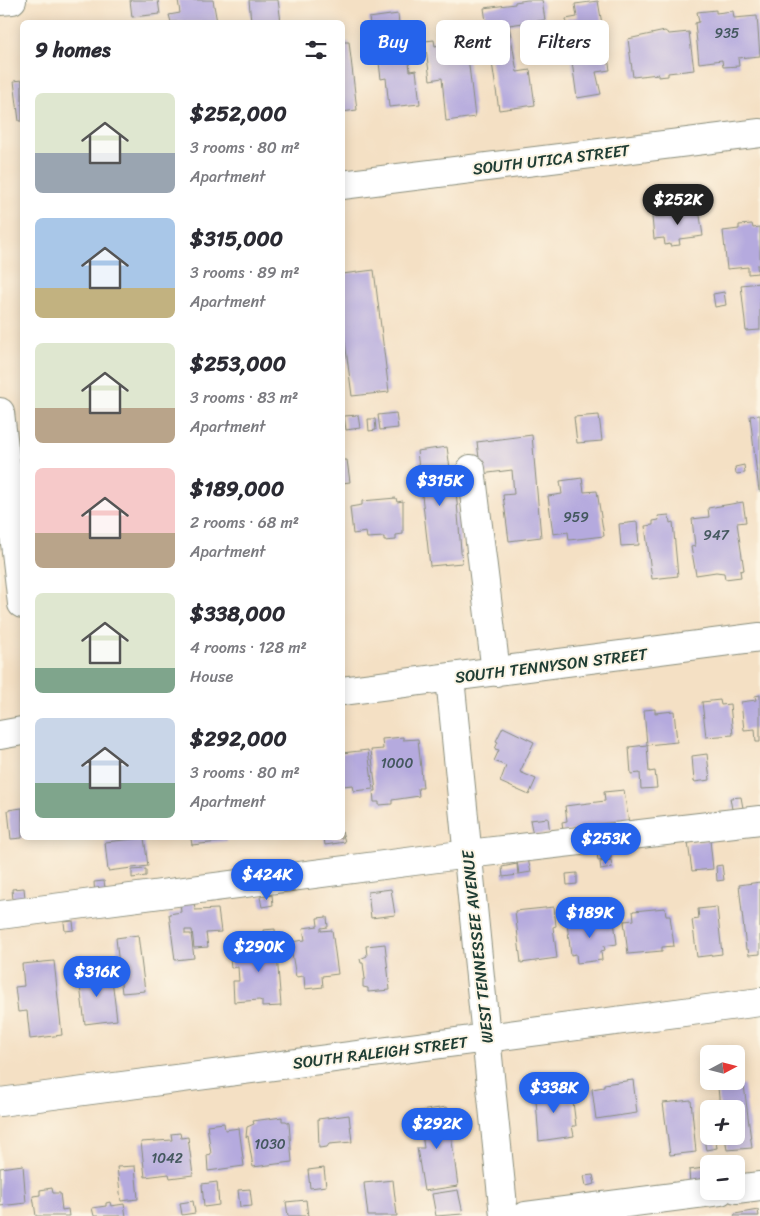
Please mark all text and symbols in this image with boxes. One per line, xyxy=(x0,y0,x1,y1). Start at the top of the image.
chip: Buy xyxy=(360,20,426,65)
chip: Rent xyxy=(436,20,510,65)
chip: Filters xyxy=(520,20,609,65)
house number: 935 xyxy=(715,21,740,46)
text: 9 homes xyxy=(35,31,111,69)
icon: filters xyxy=(302,36,330,64)
text: $252,000 xyxy=(190,95,287,133)
icon: home xyxy=(75,113,135,173)
text: 3 rooms · 80 m² xyxy=(190,133,300,162)
street label: SOUTH UTICA STREET xyxy=(471,135,632,183)
text: Apartment xyxy=(190,162,266,191)
pin: $252K xyxy=(643,184,713,226)
text: $252K xyxy=(654,185,702,214)
text: $315,000 xyxy=(190,220,283,258)
icon: home xyxy=(75,238,135,298)
text: 3 rooms · 89 m² xyxy=(190,258,299,287)
text: Apartment xyxy=(190,287,266,316)
text: $253,000 xyxy=(190,345,286,383)
icon: home xyxy=(75,363,135,423)
text: 3 rooms · 83 m² xyxy=(190,383,298,412)
text: Apartment xyxy=(190,412,266,441)
pin: $315K xyxy=(405,464,475,507)
text: $315K xyxy=(417,466,463,495)
text: $189,000 xyxy=(190,470,284,508)
icon: home xyxy=(75,488,135,548)
house number: 959 xyxy=(563,505,589,530)
text: 2 rooms · 68 m² xyxy=(190,508,299,537)
house number: 947 xyxy=(703,523,730,548)
text: Apartment xyxy=(190,537,266,566)
text: $338,000 xyxy=(190,595,285,633)
icon: home xyxy=(75,613,135,673)
text: 4 rooms · 128 m² xyxy=(190,633,307,662)
street label: SOUTH TENNYSON STREET xyxy=(453,639,650,692)
text: House xyxy=(190,662,233,691)
text: $292,000 xyxy=(190,720,287,758)
icon: home xyxy=(75,738,135,798)
house number: 1000 xyxy=(381,751,413,776)
text: 3 rooms · 80 m² xyxy=(190,758,300,787)
text: Apartment xyxy=(190,787,266,816)
pin: $253K xyxy=(571,822,641,865)
text: $253K xyxy=(582,824,630,853)
street label: WEST TENNESSEE AVENUE xyxy=(453,848,502,1045)
pin: $424K xyxy=(232,858,302,901)
text: $424K xyxy=(242,860,292,889)
pin: $189K xyxy=(555,896,625,939)
text: $189K xyxy=(567,898,613,927)
pin: $290K xyxy=(224,930,294,973)
text: $290K xyxy=(234,932,284,961)
pin: $316K xyxy=(62,956,132,998)
text: $316K xyxy=(74,957,120,986)
street label: SOUTH RALEIGH STREET xyxy=(291,1027,470,1078)
north arrow xyxy=(700,1045,745,1090)
map controls xyxy=(700,1045,745,1200)
pin: $338K xyxy=(519,1072,589,1114)
text: $338K xyxy=(530,1073,578,1102)
button: + xyxy=(700,1100,745,1145)
pin: $292K xyxy=(402,1108,472,1150)
text: $292K xyxy=(413,1109,461,1138)
house number: 1030 xyxy=(254,1132,286,1157)
house number: 1042 xyxy=(151,1146,183,1171)
button: − xyxy=(700,1155,745,1200)

